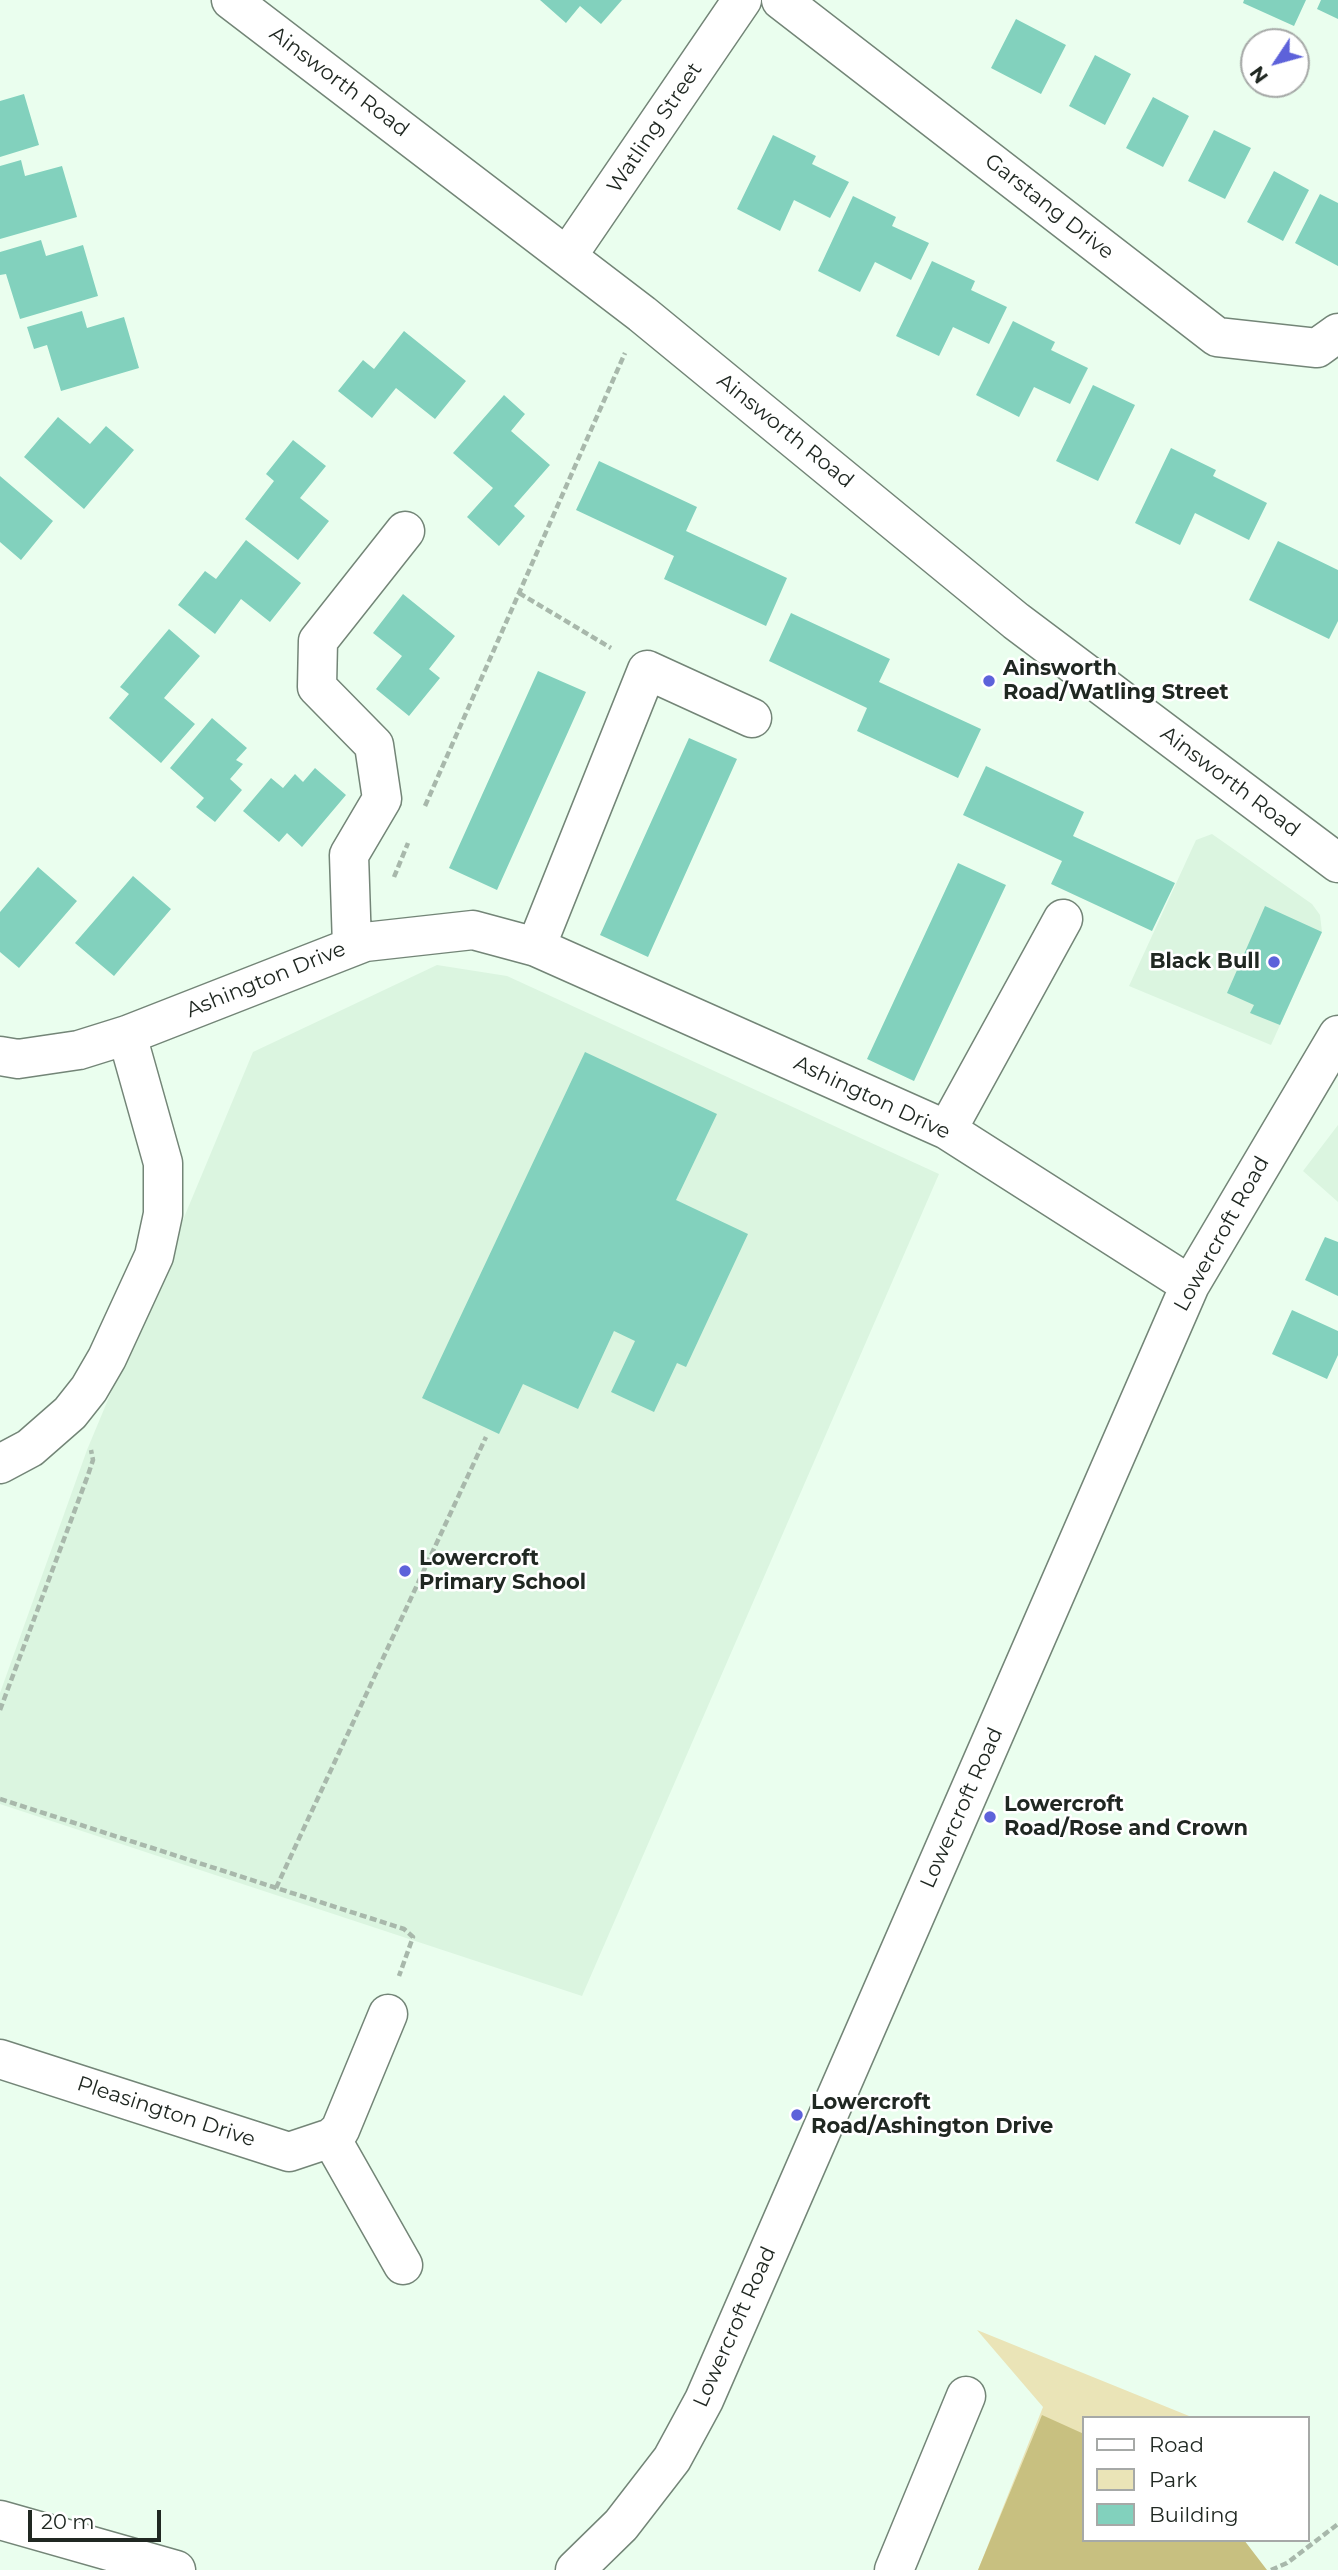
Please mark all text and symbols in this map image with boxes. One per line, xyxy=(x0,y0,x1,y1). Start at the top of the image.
street label: Ainsworth Road xyxy=(264,21,414,143)
north arrow xyxy=(1240,28,1310,98)
street label: Watling Street xyxy=(602,58,708,198)
text: N xyxy=(1245,61,1273,87)
street label: Garstang Drive xyxy=(979,149,1119,265)
street label: Ainsworth Road xyxy=(712,368,858,494)
place label: Ainsworth Road/Watling Street xyxy=(1003,656,1229,706)
marker: Ainsworth Road/Watling Street xyxy=(981,673,997,689)
street label: Ainsworth Road xyxy=(1155,721,1305,843)
street label: Ashington Drive xyxy=(183,937,349,1023)
place label: Black Bull xyxy=(1149,949,1260,975)
marker: Black Bull xyxy=(1266,954,1282,970)
street label: Ashington Drive xyxy=(790,1051,954,1145)
street label: Lowercroft Road xyxy=(1169,1152,1275,1316)
place label: Lowercroft Primary School xyxy=(419,1546,586,1596)
marker: Lowercroft Primary School xyxy=(397,1563,413,1579)
street label: Lowercroft Road xyxy=(915,1724,1009,1892)
place label: Lowercroft Road/Rose and Crown xyxy=(1004,1792,1248,1842)
marker: Lowercroft Road/Rose and Crown xyxy=(982,1809,998,1825)
street label: Pleasington Drive xyxy=(74,2071,258,2153)
place label: Lowercroft Road/Ashington Drive xyxy=(811,2090,1053,2140)
marker: Lowercroft Road/Ashington Drive xyxy=(789,2107,805,2123)
street label: Lowercroft Road xyxy=(688,2243,782,2411)
legend xyxy=(1082,2416,1310,2542)
text: Road xyxy=(1149,2432,1204,2457)
text: Park xyxy=(1149,2467,1197,2492)
scale bar xyxy=(32,2496,164,2540)
text: Building xyxy=(1149,2502,1239,2527)
text: 20 m xyxy=(41,2509,95,2534)

